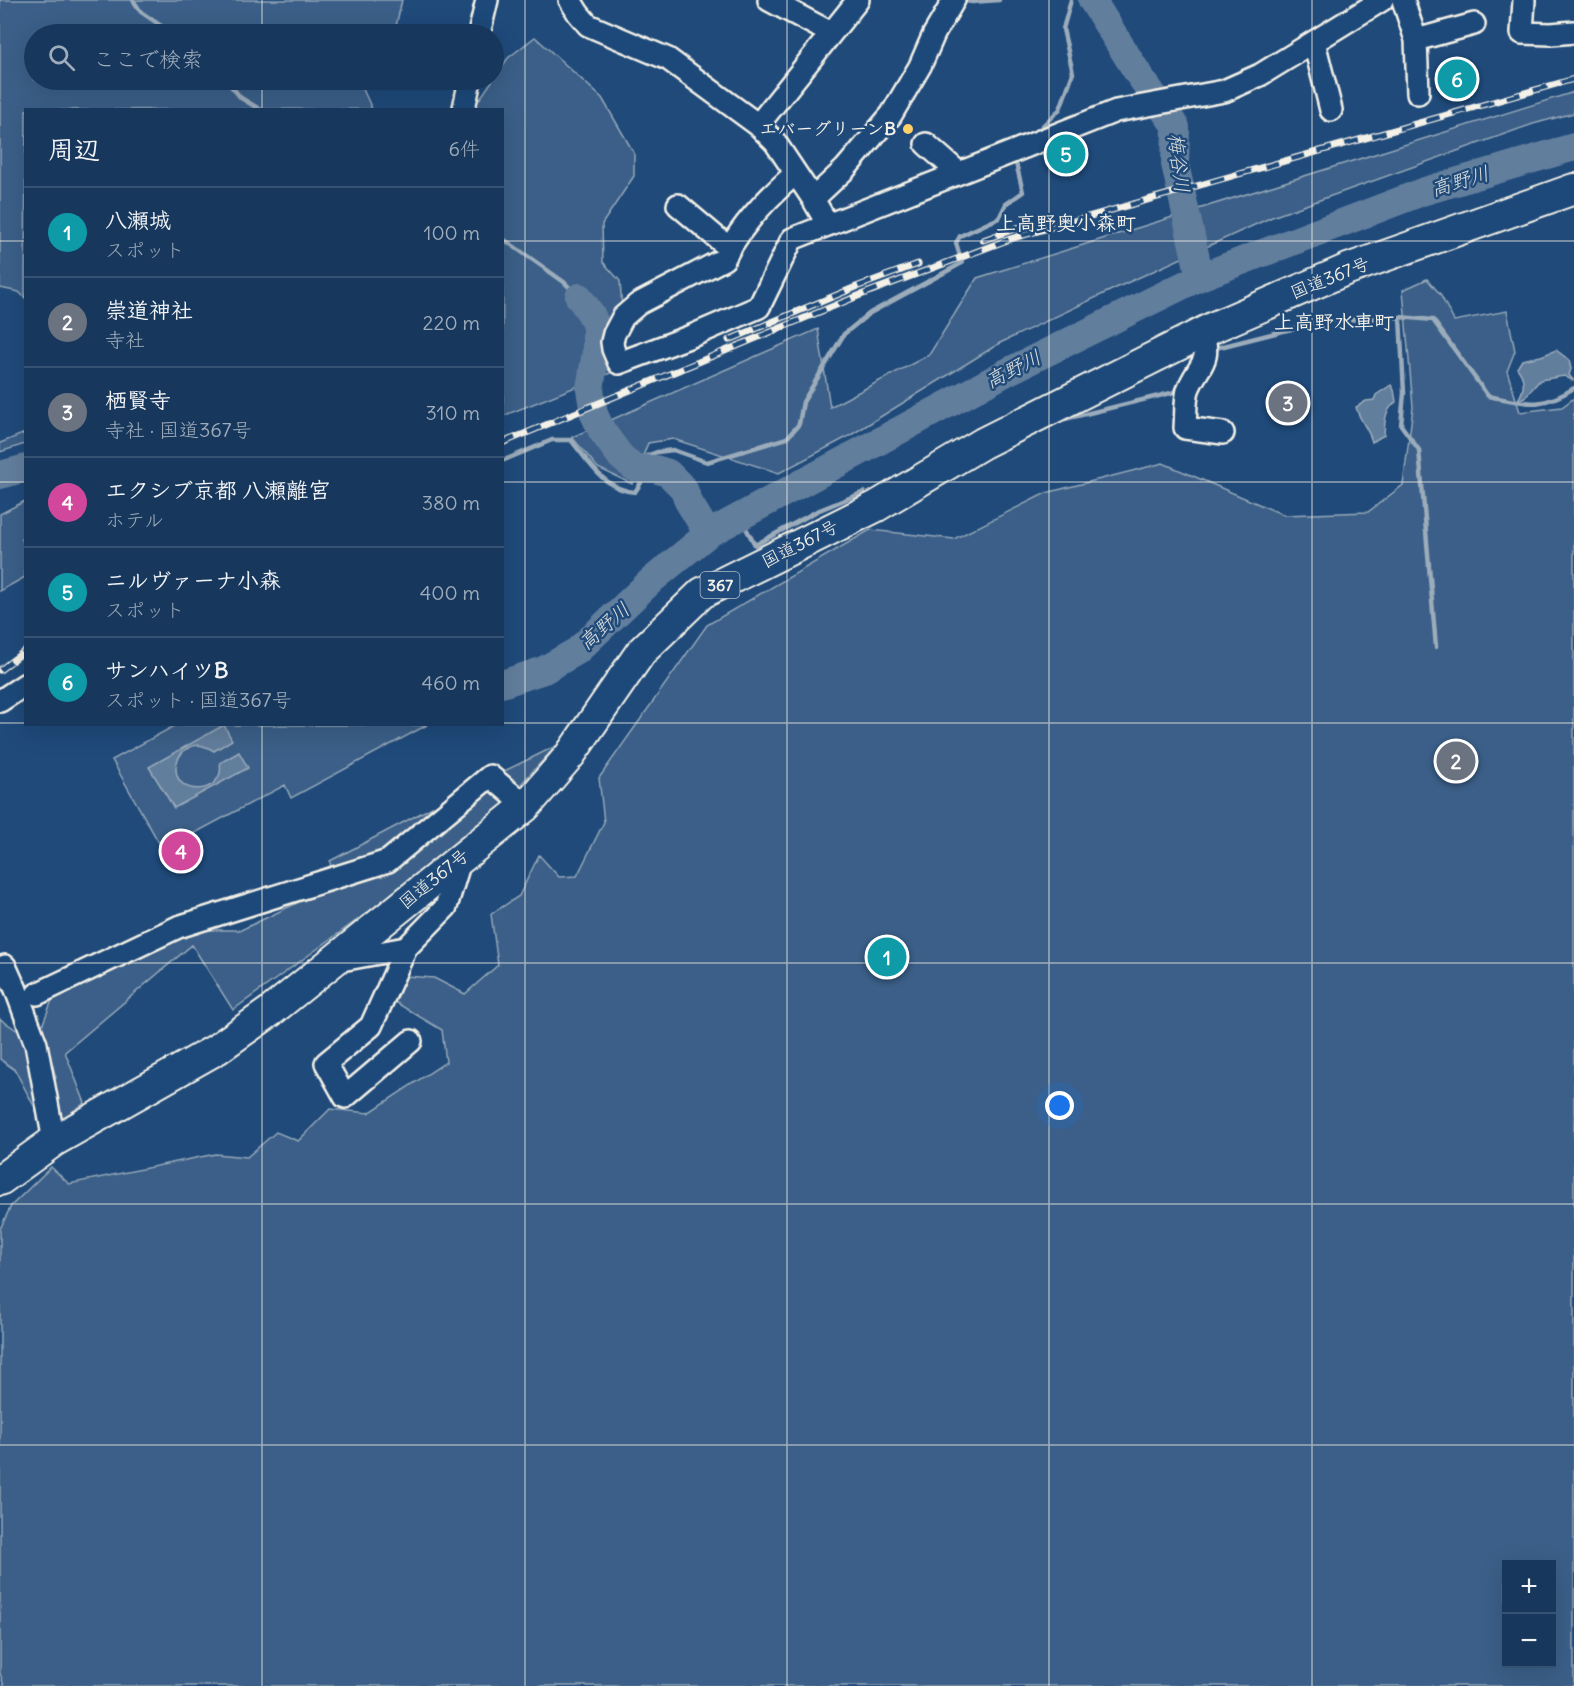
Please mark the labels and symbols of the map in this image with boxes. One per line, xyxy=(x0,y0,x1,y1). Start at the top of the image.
pin: 6 xyxy=(1438,56,1476,101)
place label: エバーグリーンB xyxy=(759,117,896,140)
marker: エバーグリーンB xyxy=(901,122,915,136)
pin: 5 xyxy=(1046,132,1086,176)
water label: 梅谷川 xyxy=(1163,132,1196,194)
water label: 高野川 xyxy=(1428,160,1492,201)
district label: 上高野奥小森町 xyxy=(996,210,1136,235)
street label: 国道367号 xyxy=(1287,251,1373,304)
district label: 上高野水車町 xyxy=(1274,309,1394,334)
water label: 高野川 xyxy=(980,344,1045,393)
pin: 3 xyxy=(1268,380,1308,426)
street label: 国道367号 xyxy=(757,514,842,573)
road number: 367 xyxy=(700,572,740,598)
water label: 高野川 xyxy=(573,597,635,655)
pin: 2 xyxy=(1436,738,1476,783)
pin: 4 xyxy=(162,828,201,874)
street label: 国道367号 xyxy=(394,843,473,914)
pin: 1 xyxy=(868,934,906,980)
your location xyxy=(1045,1091,1074,1120)

